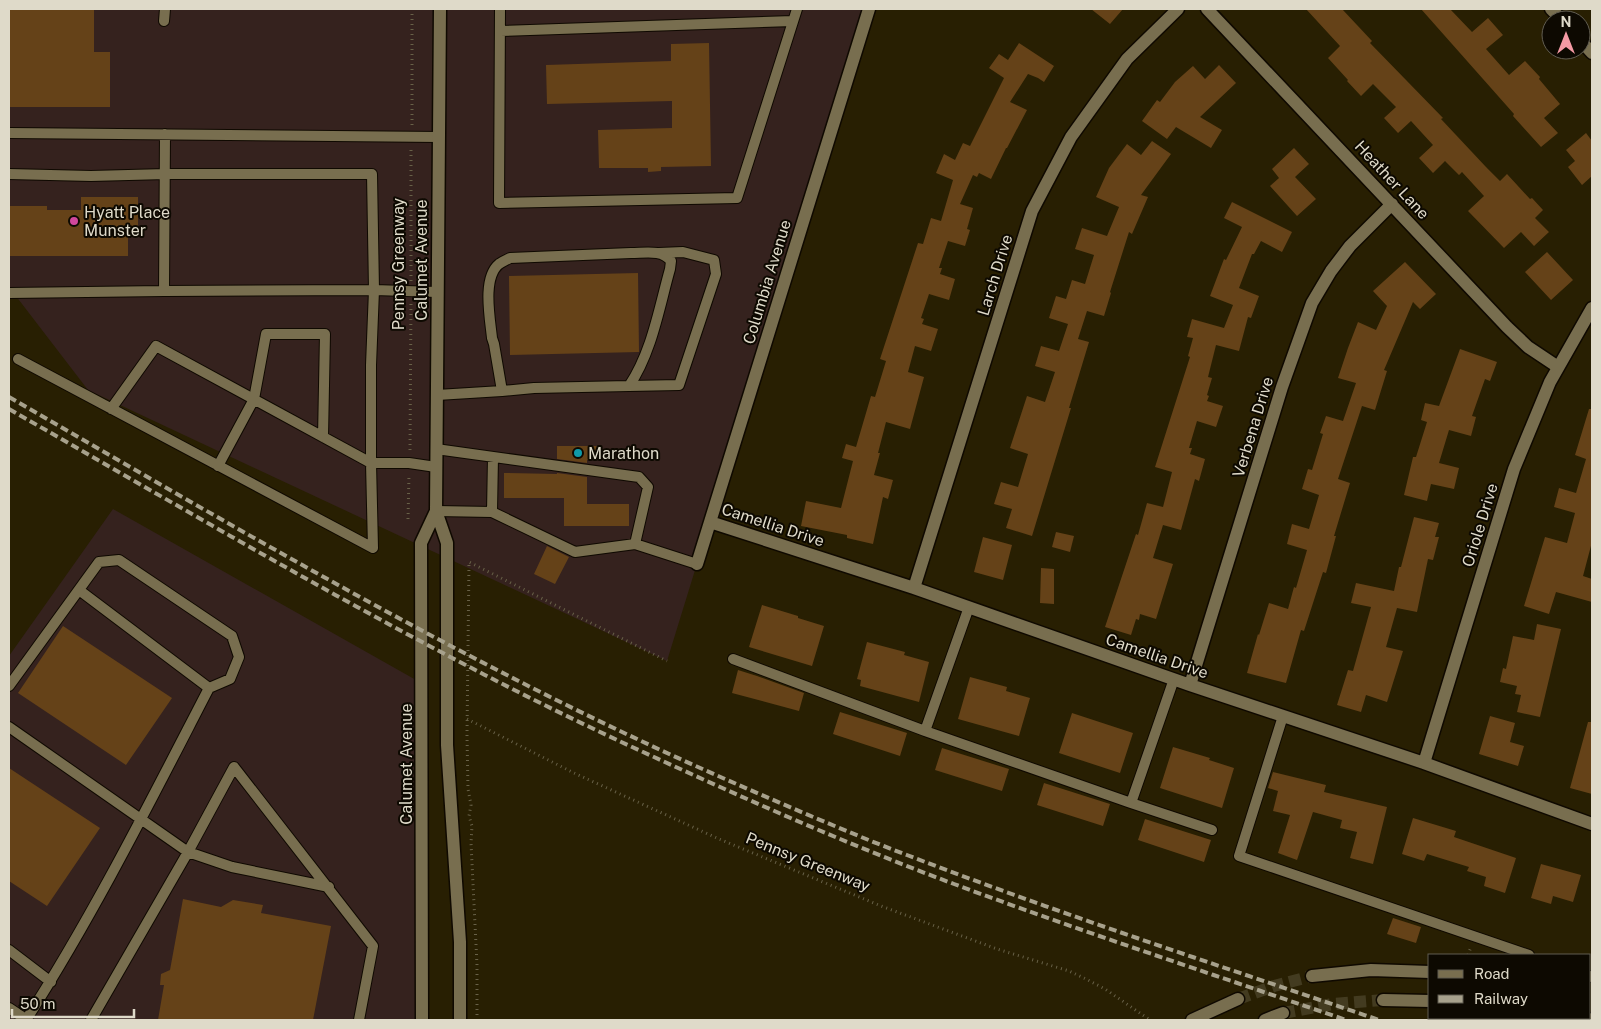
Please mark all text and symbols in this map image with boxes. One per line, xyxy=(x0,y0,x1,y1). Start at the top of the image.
north arrow xyxy=(1541,10,1591,60)
text: N xyxy=(1561,14,1571,30)
street label: Heather Lane xyxy=(1351,137,1433,223)
street label: Pennsy Greenway xyxy=(389,197,408,330)
street label: Calumet Avenue xyxy=(412,199,431,321)
place label: Hyatt Place Munster xyxy=(84,203,170,240)
marker: Hyatt Place Munster xyxy=(68,215,80,227)
street label: Columbia Avenue xyxy=(739,218,795,346)
street label: Larch Drive xyxy=(974,232,1016,318)
street label: Verbena Drive xyxy=(1229,374,1277,480)
place label: Marathon xyxy=(588,444,659,463)
marker: Marathon xyxy=(572,447,584,459)
street label: Oriole Drive xyxy=(1458,481,1502,569)
street label: Camellia Drive xyxy=(719,499,827,551)
street label: Camellia Drive xyxy=(1103,630,1211,682)
street label: Calumet Avenue xyxy=(397,703,416,825)
street label: Pennsy Greenway xyxy=(743,828,873,896)
legend xyxy=(1428,954,1591,1019)
text: Road xyxy=(1474,965,1510,982)
scale bar xyxy=(12,986,135,1018)
text: Railway xyxy=(1474,990,1528,1007)
text: 50 m xyxy=(20,995,55,1012)

